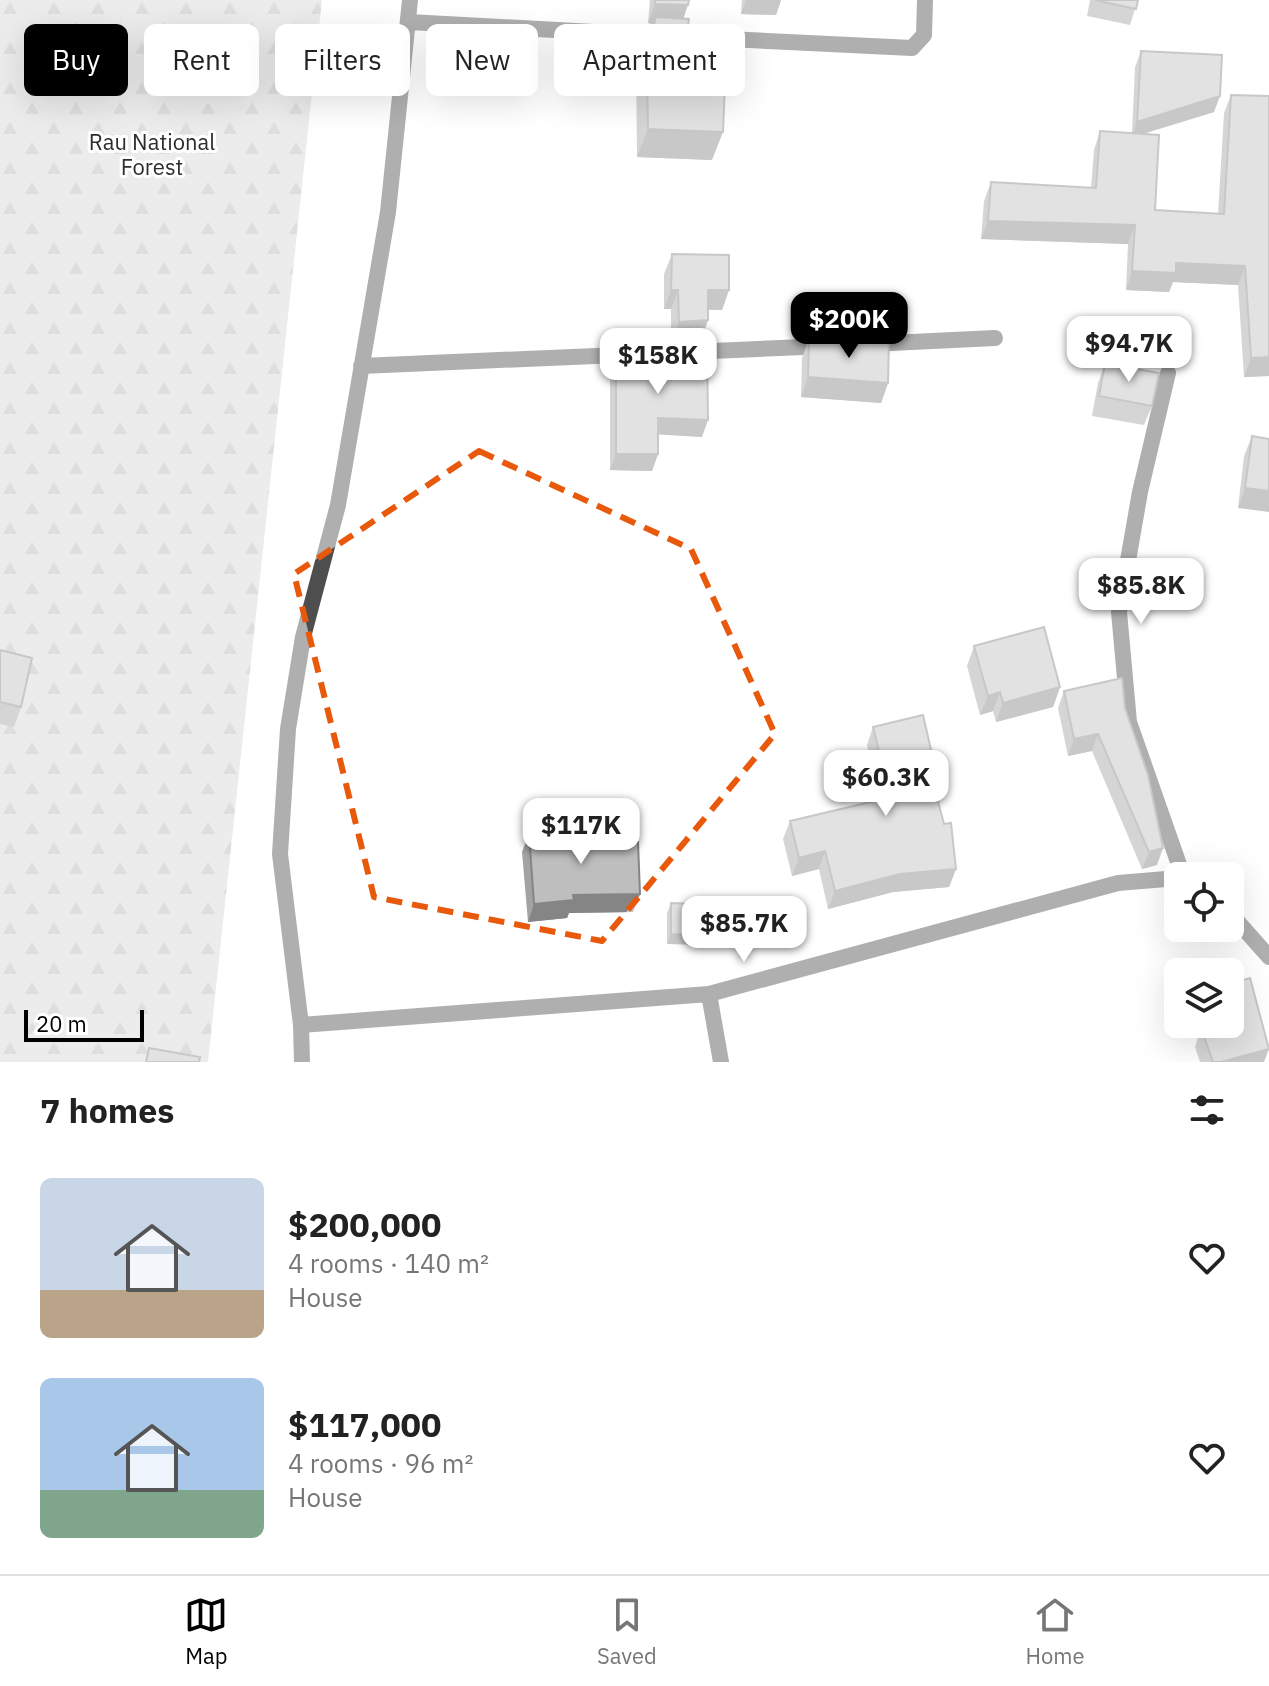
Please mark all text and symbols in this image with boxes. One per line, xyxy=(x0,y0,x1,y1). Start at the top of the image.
chip: Buy xyxy=(24,24,128,96)
chip: Rent xyxy=(144,24,259,96)
chip: Filters xyxy=(275,24,410,96)
chip: New xyxy=(426,24,538,96)
chip: Apartment xyxy=(554,24,745,96)
park label: Rau National Forest xyxy=(89,127,215,181)
pin: $200K xyxy=(793,292,905,360)
text: $200K xyxy=(809,301,889,335)
pin: $94.7K xyxy=(1064,316,1194,384)
text: $94.7K xyxy=(1085,325,1173,359)
pin: $158K xyxy=(602,328,714,396)
text: $158K xyxy=(618,337,698,371)
pin: $85.8K xyxy=(1076,558,1206,626)
text: $85.8K xyxy=(1097,567,1185,601)
pin: $60.3K xyxy=(821,750,951,818)
text: $60.3K xyxy=(842,759,930,793)
pin: $117K xyxy=(525,798,637,866)
text: $117K xyxy=(541,807,621,841)
map controls xyxy=(1164,862,1244,1038)
button: locate xyxy=(1164,862,1244,942)
pin: $85.7K xyxy=(679,896,809,964)
text: $85.7K xyxy=(700,905,788,939)
button: layers xyxy=(1164,958,1244,1038)
scale bar xyxy=(24,1006,144,1042)
text: 20 m xyxy=(36,1009,87,1038)
text: 7 homes xyxy=(40,1088,175,1132)
icon: filters xyxy=(1185,1088,1229,1132)
text: $200,000 xyxy=(288,1202,441,1246)
icon: home xyxy=(104,1210,200,1306)
icon: heart xyxy=(1185,1236,1229,1280)
text: 4 rooms · 140 m² xyxy=(288,1246,489,1280)
text: House xyxy=(288,1280,363,1314)
text: $117,000 xyxy=(288,1402,441,1446)
icon: home xyxy=(104,1410,200,1506)
icon: heart xyxy=(1185,1436,1229,1480)
text: 4 rooms · 96 m² xyxy=(288,1446,473,1480)
text: House xyxy=(288,1480,363,1514)
tab: Map xyxy=(184,1593,228,1670)
tab: Saved xyxy=(597,1593,657,1670)
tab: Home xyxy=(1025,1593,1085,1670)

